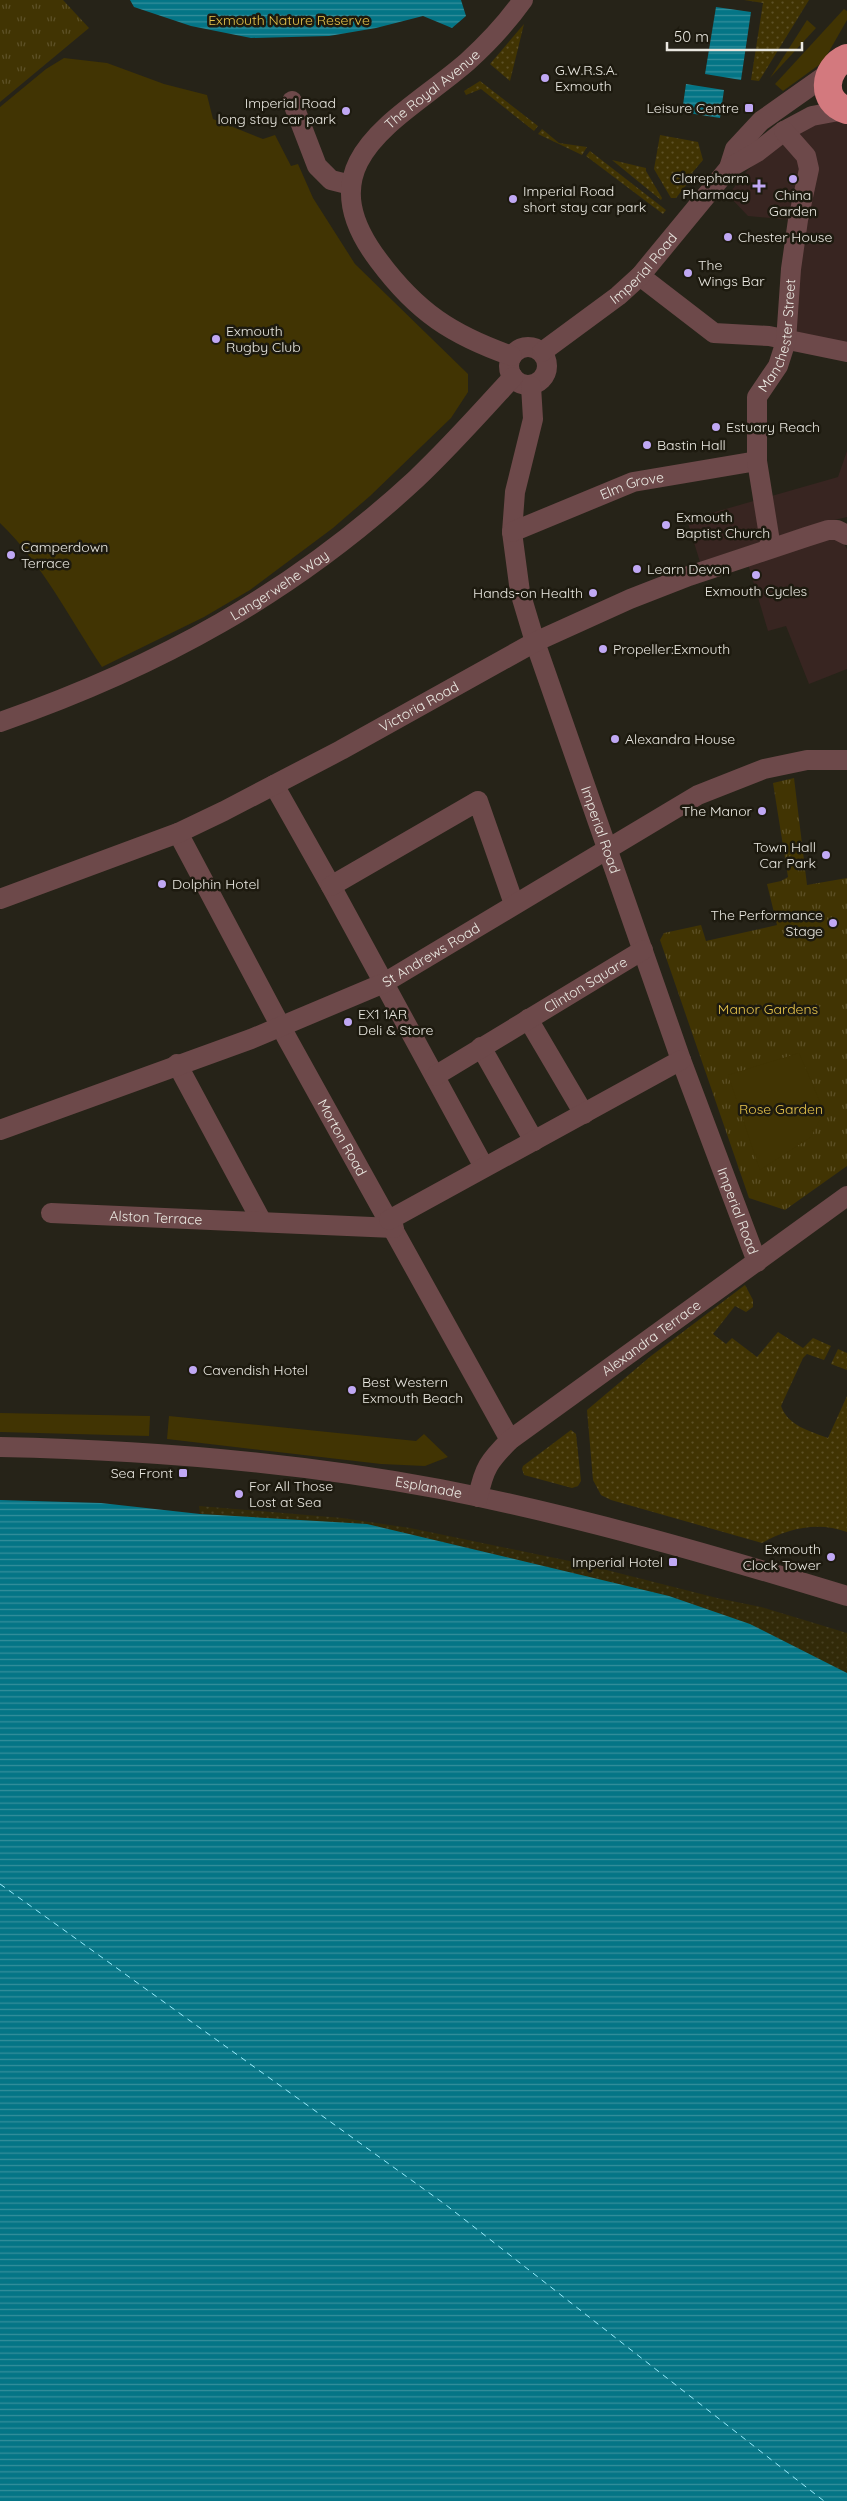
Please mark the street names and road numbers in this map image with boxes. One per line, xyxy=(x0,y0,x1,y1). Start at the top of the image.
street label: The Royal Avenue xyxy=(381,46,484,133)
street label: Imperial Road xyxy=(606,229,681,308)
street label: Manchester Street xyxy=(754,278,799,396)
street label: Elm Grove xyxy=(597,468,665,504)
street label: Langerwehe Way xyxy=(227,546,332,624)
street label: Victoria Road xyxy=(376,677,462,736)
street label: Imperial Road xyxy=(577,784,624,876)
street label: St Andrews Road xyxy=(379,919,483,991)
street label: Clinton Square xyxy=(541,953,631,1017)
street label: Morton Road xyxy=(314,1096,371,1179)
street label: Imperial Road xyxy=(713,1165,762,1257)
street label: Alston Terrace xyxy=(109,1207,203,1229)
street label: Alexandra Terrace xyxy=(598,1296,704,1380)
street label: Esplanade xyxy=(394,1472,464,1502)

